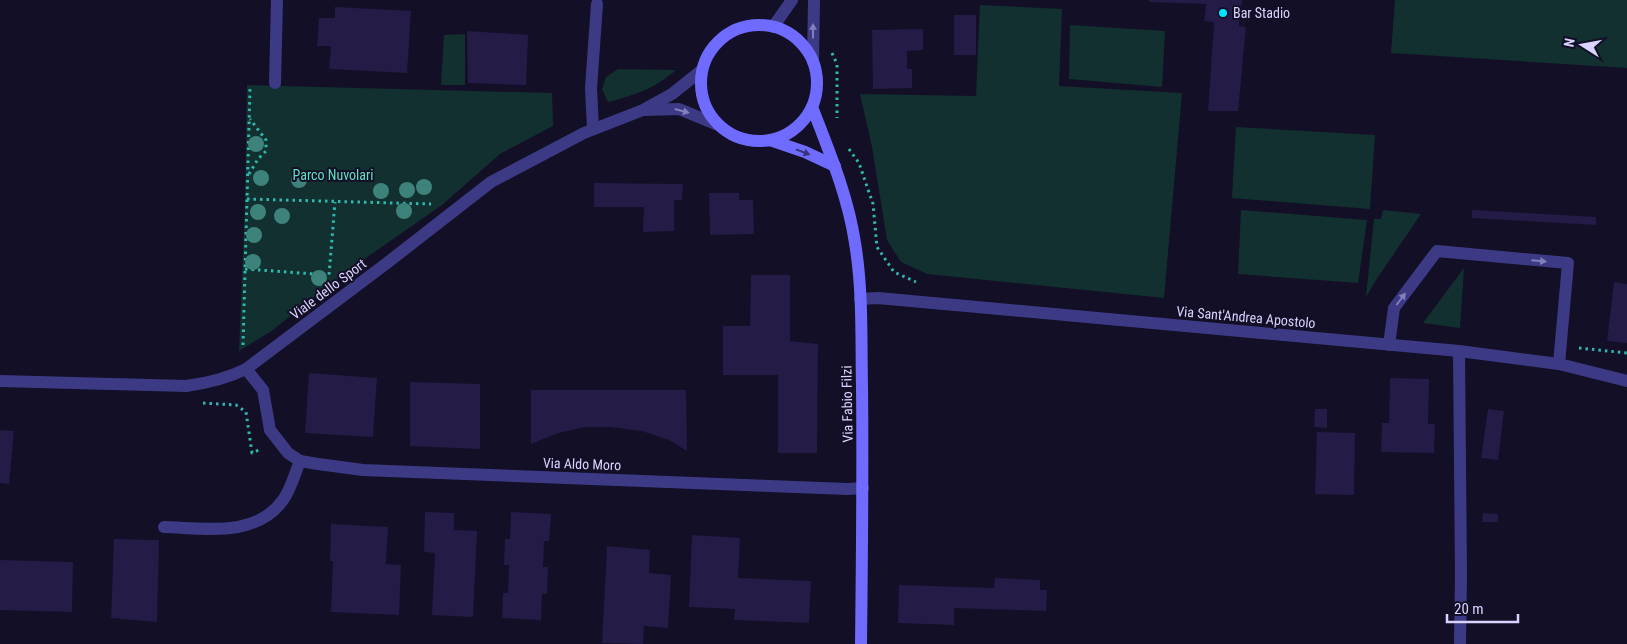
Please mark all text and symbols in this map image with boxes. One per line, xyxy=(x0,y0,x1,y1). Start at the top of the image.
place label: Bar Stadio xyxy=(1233,5,1290,21)
marker: Bar Stadio xyxy=(1217,7,1229,19)
north arrow xyxy=(1557,20,1607,70)
one-way arrow xyxy=(809,23,817,39)
text: N xyxy=(1561,37,1578,48)
one-way arrow xyxy=(674,107,689,115)
one-way arrow xyxy=(796,148,810,156)
park label: Parco Nuvolari xyxy=(293,167,374,183)
street label: Viale dello Sport xyxy=(287,255,369,323)
one-way arrow xyxy=(1532,257,1548,265)
one-way arrow xyxy=(1396,292,1406,306)
street label: Via Sant'Andrea Apostolo xyxy=(1176,303,1316,331)
street label: Via Fabio Filzi xyxy=(838,365,856,443)
street label: Via Aldo Moro xyxy=(543,455,621,473)
scale bar xyxy=(1447,592,1518,624)
text: 20 m xyxy=(1454,600,1484,618)

